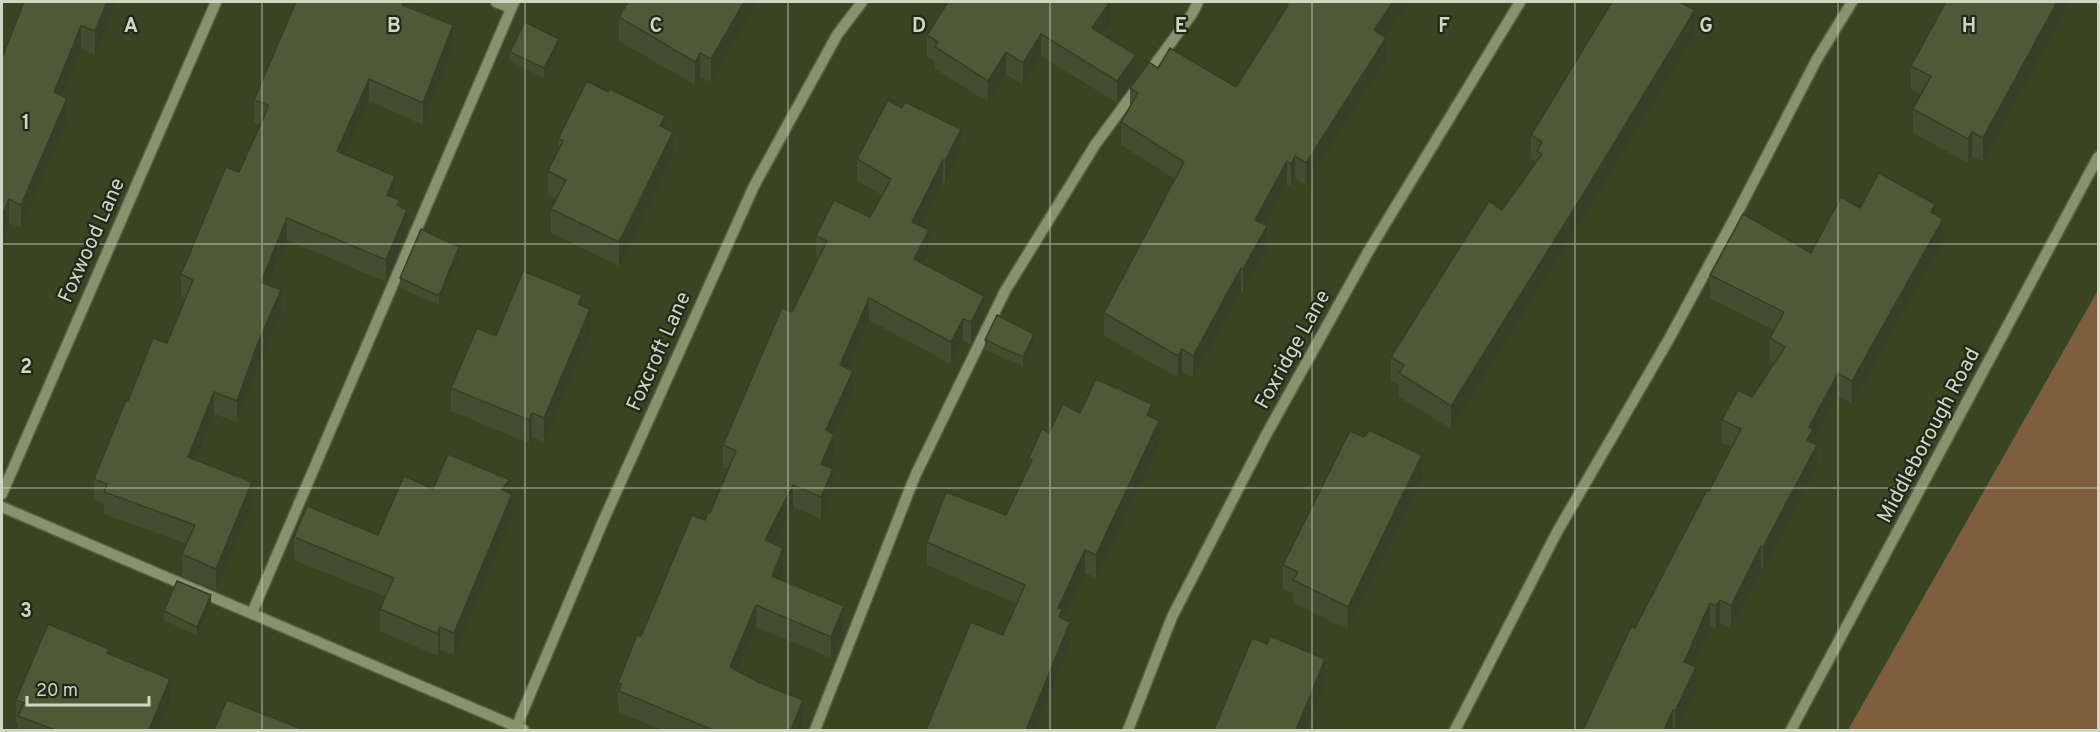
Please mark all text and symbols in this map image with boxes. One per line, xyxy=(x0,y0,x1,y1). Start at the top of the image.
text: A xyxy=(124,14,138,40)
text: B xyxy=(387,14,401,40)
text: C xyxy=(650,14,662,40)
text: D xyxy=(912,14,926,40)
text: E xyxy=(1175,14,1187,40)
text: F xyxy=(1438,14,1450,40)
text: G xyxy=(1699,14,1713,40)
text: H xyxy=(1962,14,1976,40)
text: 1 xyxy=(22,111,30,137)
street label: Foxwood Lane xyxy=(53,174,132,307)
street label: Foxridge Lane xyxy=(1249,285,1337,414)
street label: Foxcroft Lane xyxy=(621,288,698,416)
street label: Middleborough Road xyxy=(1872,343,1987,528)
text: 2 xyxy=(20,355,32,381)
text: 3 xyxy=(20,599,32,625)
scale bar xyxy=(27,669,148,707)
text: 20 m xyxy=(36,680,78,703)

